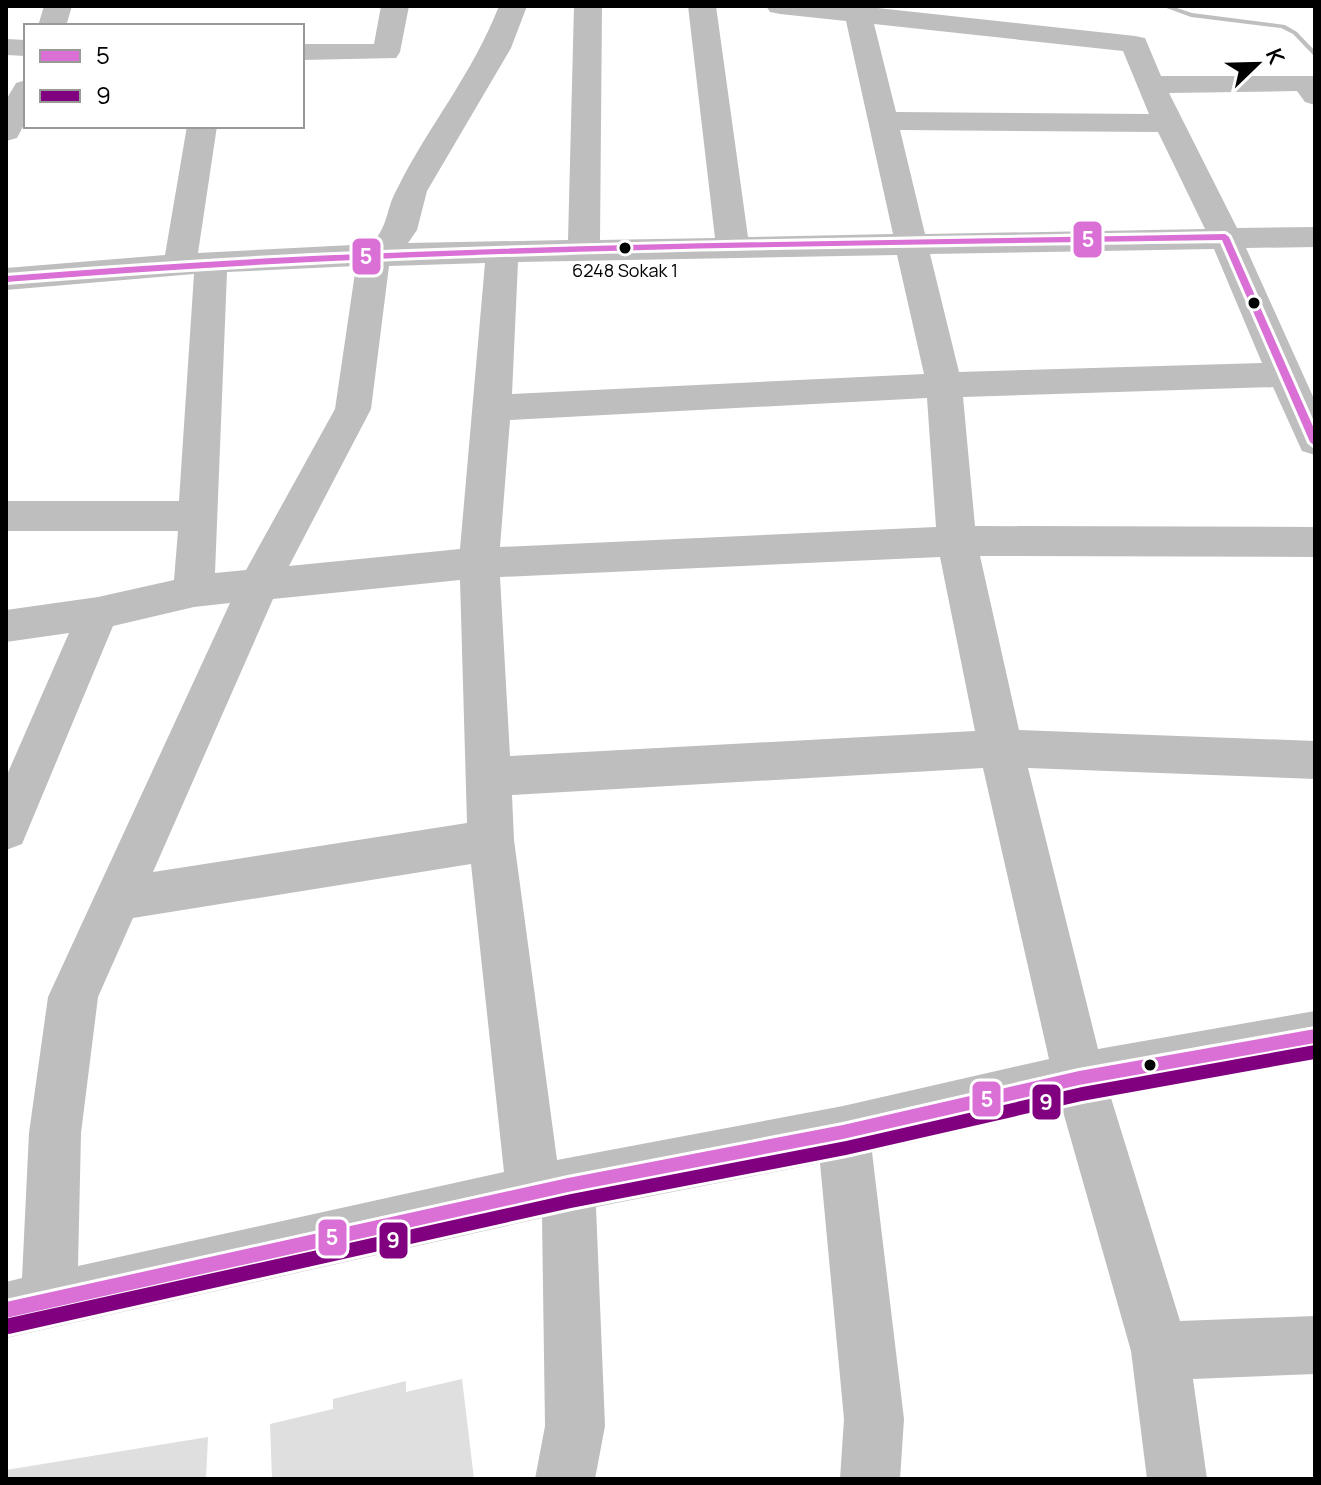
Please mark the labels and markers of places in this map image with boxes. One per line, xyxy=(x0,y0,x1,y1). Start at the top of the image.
marker: 6248 Sokak 1 xyxy=(617,240,633,256)
place label: 6248 Sokak 1 xyxy=(572,258,678,282)
unlabelled marker xyxy=(1246,295,1262,311)
unlabelled marker xyxy=(1142,1057,1158,1073)

